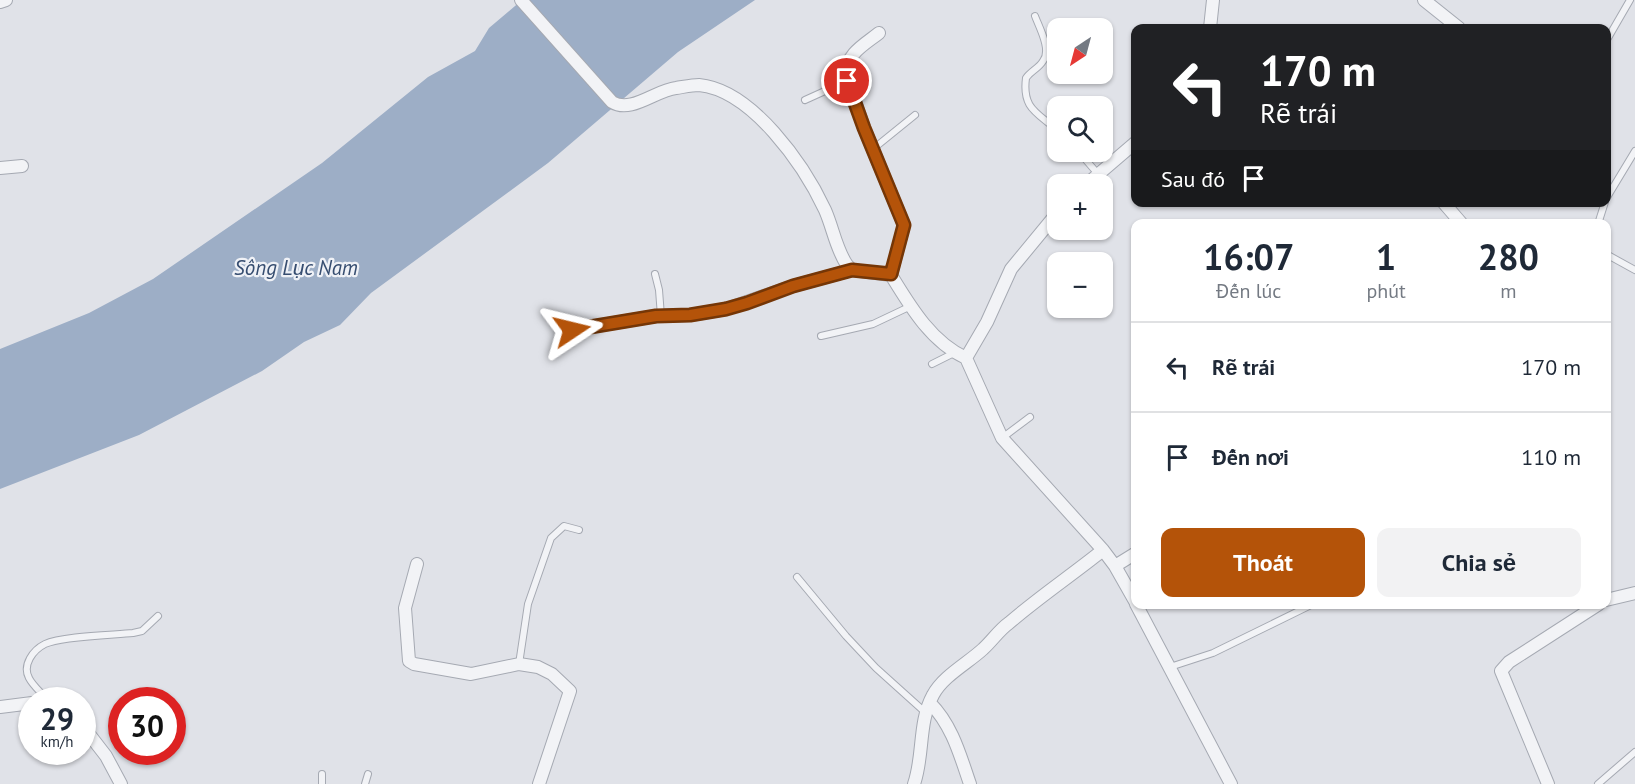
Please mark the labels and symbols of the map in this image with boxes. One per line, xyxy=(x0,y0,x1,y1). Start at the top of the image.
north arrow xyxy=(1047,18,1113,84)
pin xyxy=(821,55,872,106)
water label: Sông Lục Nam xyxy=(234,254,358,281)
position arrow xyxy=(540,298,604,362)
speed limit sign: 30 xyxy=(108,687,186,765)

